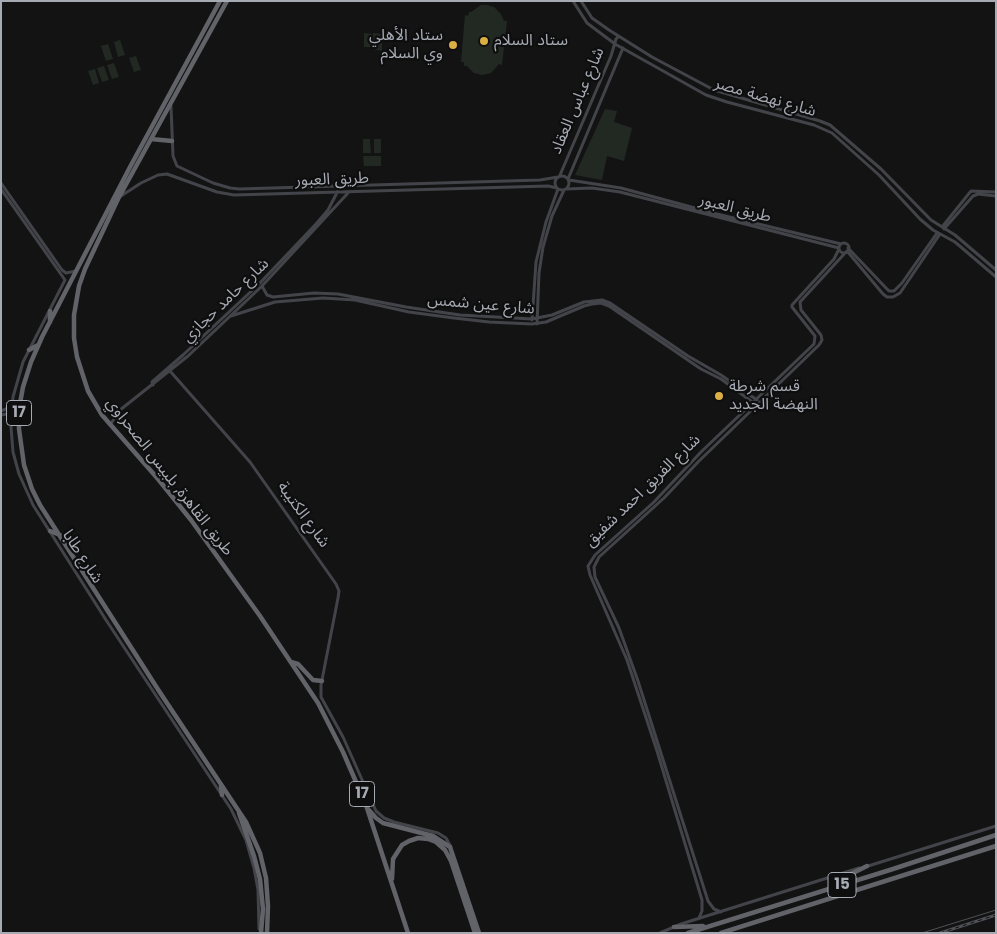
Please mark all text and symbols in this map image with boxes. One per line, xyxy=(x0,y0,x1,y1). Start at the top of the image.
place label: ستاد الأهلي وي السلام xyxy=(369,26,443,64)
place label: ستاد السلام xyxy=(494,31,568,51)
marker: ستاد السلام xyxy=(478,35,490,47)
marker: ستاد الأهلي وي السلام xyxy=(447,39,459,51)
street label: شارع عباس العقاد xyxy=(547,45,609,157)
street label: شارع نهضة مصر xyxy=(712,74,818,122)
street label: طريق العبور xyxy=(295,169,369,191)
street label: طريق العبور xyxy=(697,191,773,227)
street label: شارع حامد حجازي xyxy=(179,255,273,347)
street label: شارع عين شمس xyxy=(427,291,535,319)
place label: قسم شرطة النهضة الجديد xyxy=(729,377,818,415)
marker: قسم شرطة النهضة الجديد xyxy=(713,390,725,402)
street label: طريق القاهرة, بلبيس الصحراوي xyxy=(101,394,237,560)
road number: 17 xyxy=(6,400,32,426)
street label: شارع الفريق احمد شفيق xyxy=(581,431,705,551)
street label: شارع الكتيبة xyxy=(273,478,333,552)
street label: شارع طابا xyxy=(58,527,106,587)
road number: 17 xyxy=(350,782,374,806)
road number: 15 xyxy=(828,872,856,898)

